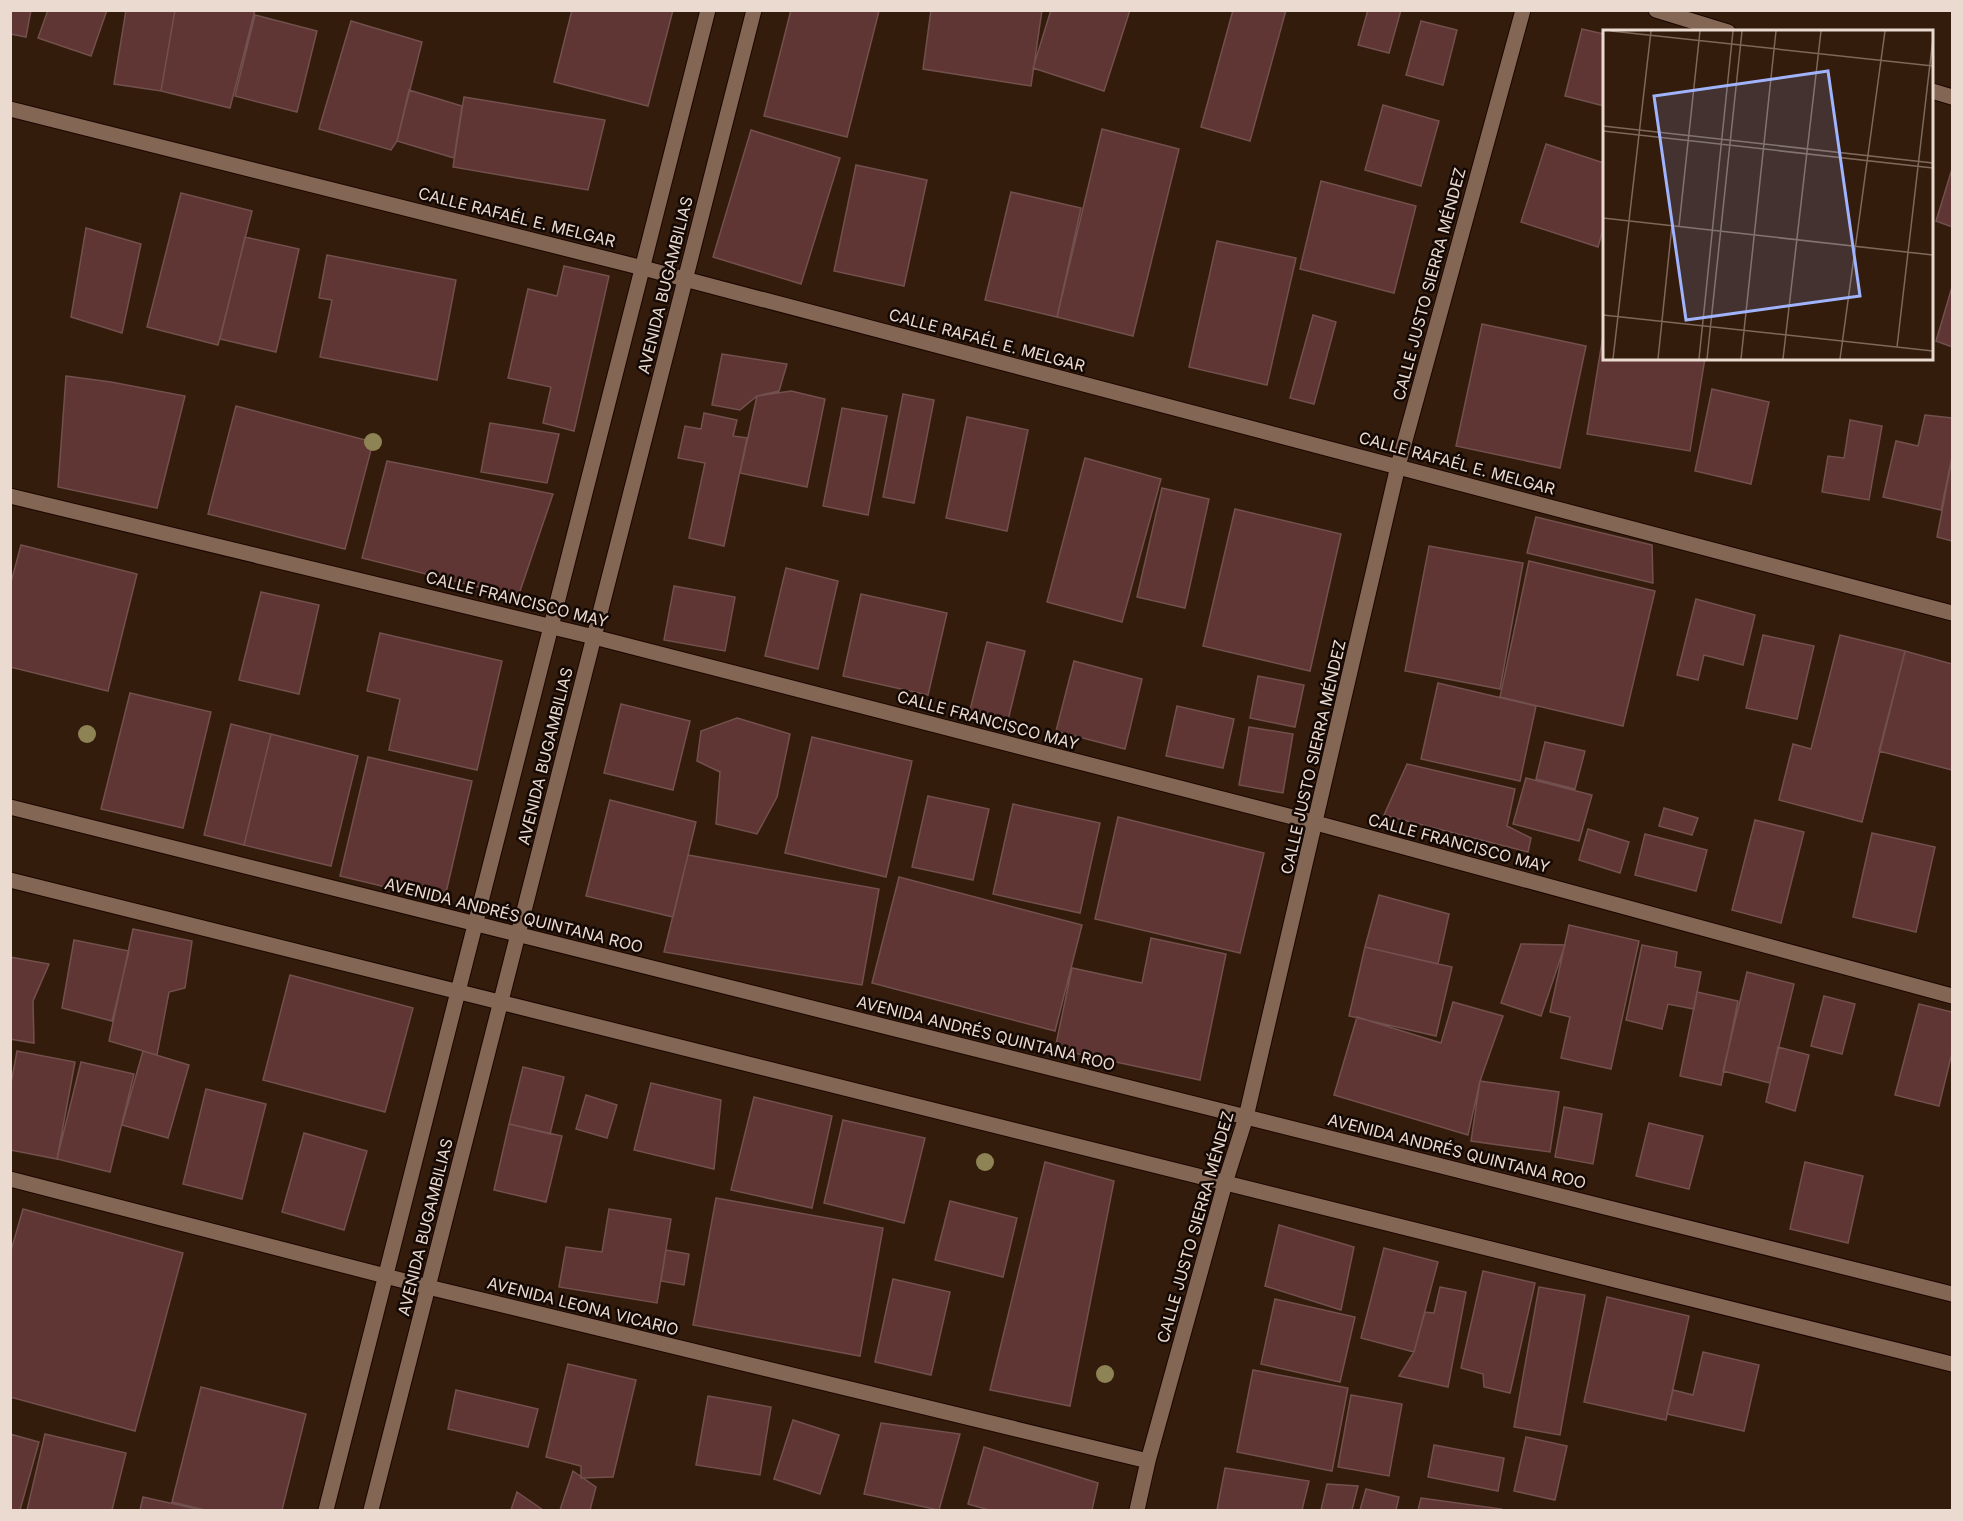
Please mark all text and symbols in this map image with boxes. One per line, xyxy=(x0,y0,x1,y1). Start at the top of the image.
inset map xyxy=(1603,30,1933,360)
street label: CALLE JUSTO SIERRA MÉNDEZ xyxy=(1388,165,1470,403)
street label: CALLE RAFAÉL E. MELGAR xyxy=(416,183,618,251)
street label: AVENIDA BUGAMBILIAS xyxy=(633,194,697,376)
street label: CALLE RAFAÉL E. MELGAR xyxy=(887,304,1087,376)
street label: CALLE RAFAÉL E. MELGAR xyxy=(1357,427,1557,499)
street label: CALLE FRANCISCO MAY xyxy=(424,567,610,631)
street label: CALLE JUSTO SIERRA MÉNDEZ xyxy=(1276,638,1350,876)
street label: AVENIDA BUGAMBILIAS xyxy=(513,665,577,847)
street label: CALLE FRANCISCO MAY xyxy=(895,686,1081,754)
street label: CALLE FRANCISCO MAY xyxy=(1366,809,1552,877)
street label: AVENIDA ANDRÉS QUINTANA ROO xyxy=(383,873,645,957)
street label: AVENIDA ANDRÉS QUINTANA ROO xyxy=(855,991,1117,1075)
street label: CALLE JUSTO SIERRA MÉNDEZ xyxy=(1152,1109,1238,1345)
street label: AVENIDA ANDRÉS QUINTANA ROO xyxy=(1326,1109,1588,1193)
street label: AVENIDA BUGAMBILIAS xyxy=(393,1136,457,1318)
street label: AVENIDA LEONA VICARIO xyxy=(485,1273,681,1339)

